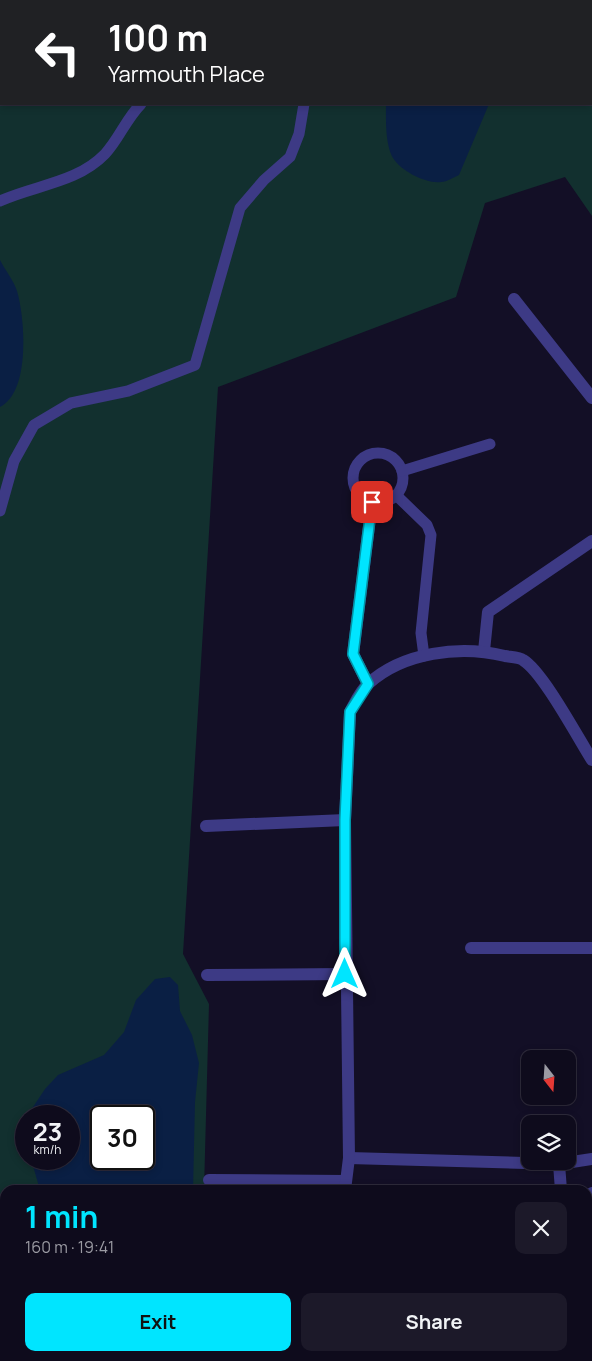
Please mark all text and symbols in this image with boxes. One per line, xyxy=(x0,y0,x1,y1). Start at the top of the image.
text: 100 m xyxy=(108,14,208,62)
icon: left xyxy=(25,20,90,85)
text: Yarmouth Place xyxy=(108,59,265,89)
pin xyxy=(351,481,393,523)
icon: arrive xyxy=(358,488,386,516)
position arrow xyxy=(318,947,370,999)
north arrow xyxy=(521,1050,576,1105)
map controls xyxy=(521,1050,576,1170)
speed limit sign: 30 xyxy=(90,1105,155,1170)
text: 23 xyxy=(33,1114,62,1149)
button: layers xyxy=(521,1115,576,1170)
text: km/h xyxy=(34,1141,61,1158)
text: 1 min xyxy=(25,1196,98,1237)
button: close xyxy=(515,1202,567,1254)
text: 160 m · 19:41 xyxy=(25,1236,114,1258)
button: Exit xyxy=(25,1293,291,1351)
button: Share xyxy=(301,1293,567,1351)

